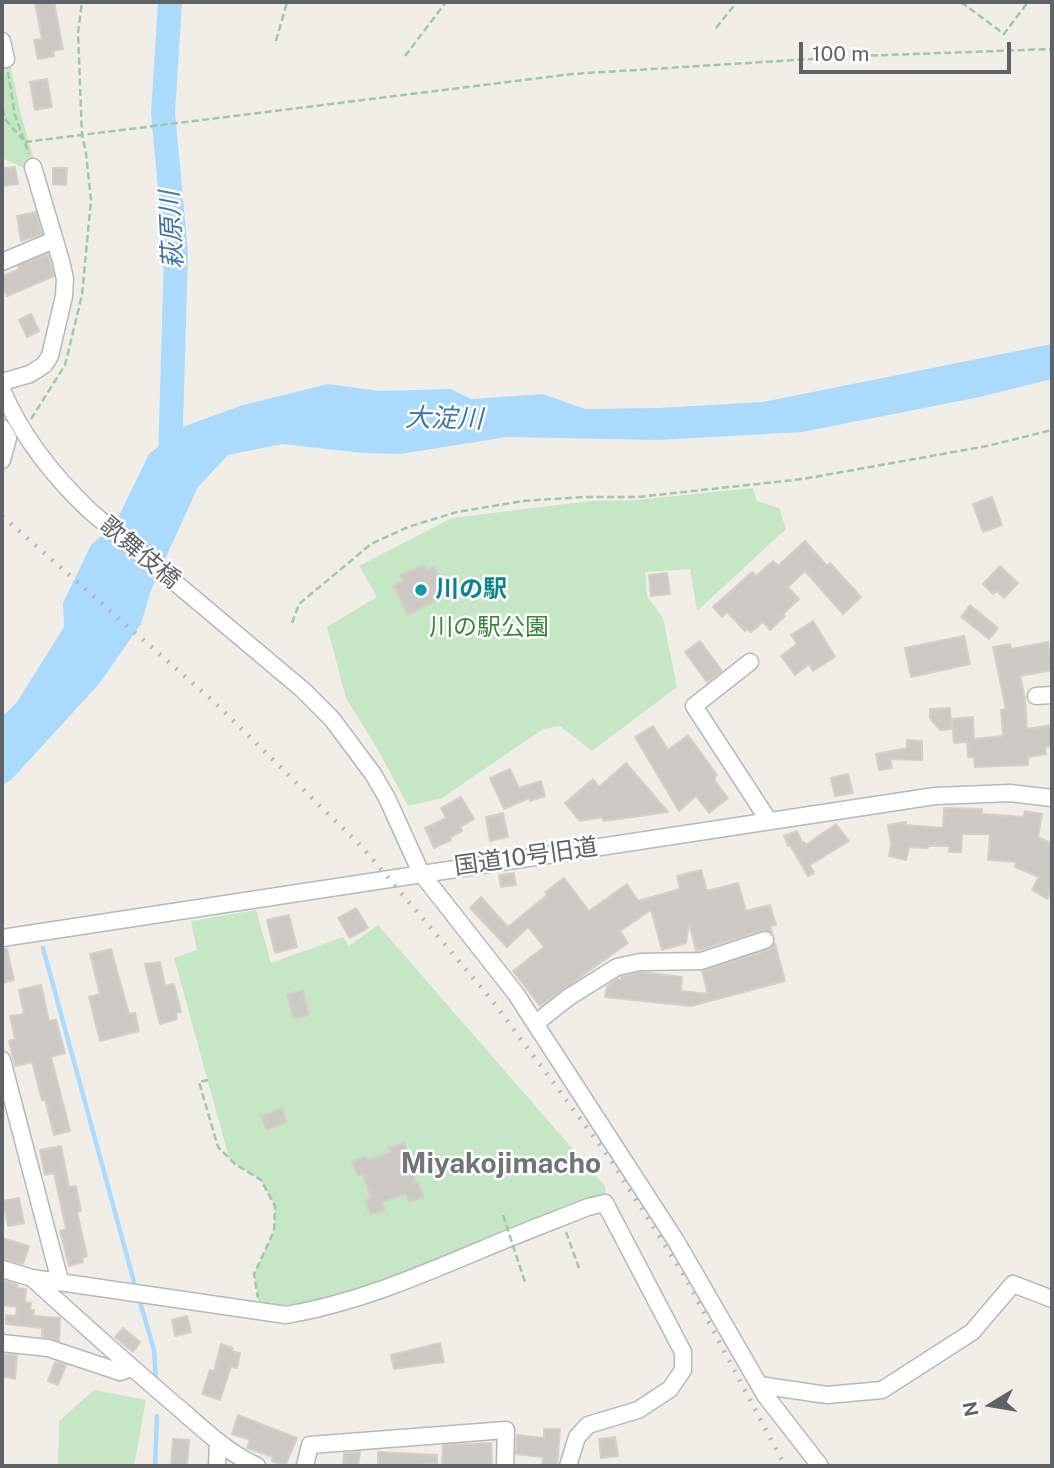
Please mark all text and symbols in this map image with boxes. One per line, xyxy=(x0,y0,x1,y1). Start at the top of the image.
scale bar xyxy=(802,28,1014,72)
text: 100 m xyxy=(812,41,869,66)
water label: 萩原川 xyxy=(154,190,190,270)
water label: 大淀川 xyxy=(405,403,483,435)
street label: 歌舞伎橋 xyxy=(94,511,186,595)
place label: 川の駅 xyxy=(435,576,507,604)
marker: 川の駅 xyxy=(413,582,429,598)
park label: 川の駅公園 xyxy=(429,614,549,642)
street label: 国道10号旧道 xyxy=(452,833,600,881)
district label: Miyakojimacho xyxy=(401,1147,601,1181)
north arrow xyxy=(956,1370,1026,1440)
text: N xyxy=(958,1400,983,1418)

